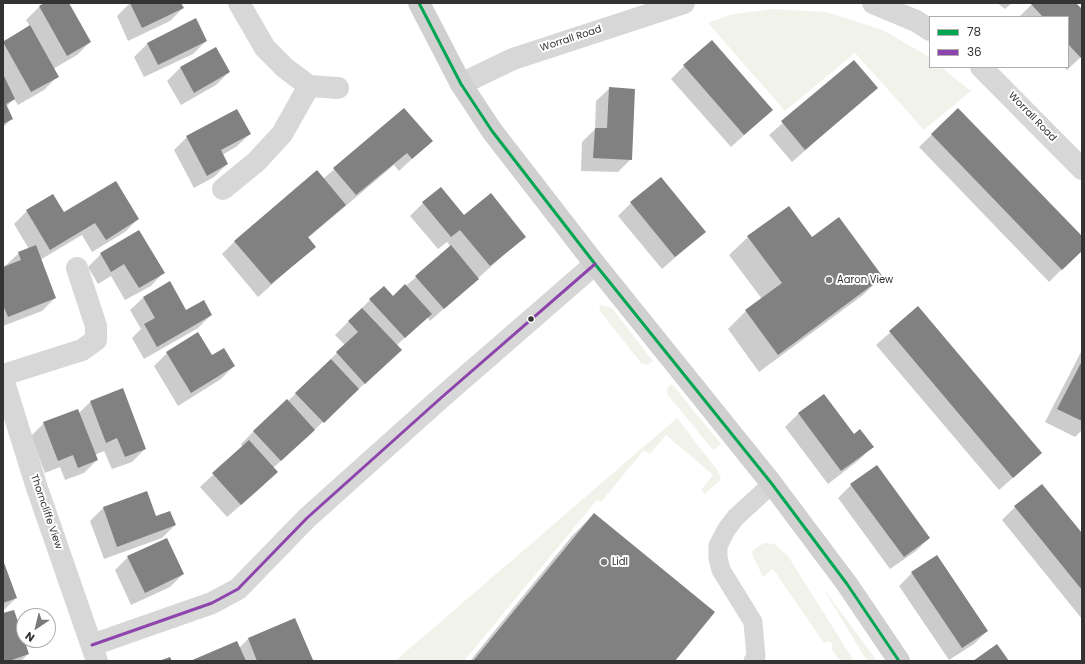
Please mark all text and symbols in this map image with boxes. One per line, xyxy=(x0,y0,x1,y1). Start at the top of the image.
legend xyxy=(929,16,1069,68)
street label: Worrall Road xyxy=(539,23,603,55)
text: 78 xyxy=(967,23,981,40)
text: 36 xyxy=(967,43,982,60)
street label: Worrall Road xyxy=(1005,90,1059,144)
place label: Aaron View xyxy=(837,274,893,286)
marker: Aaron View xyxy=(824,275,834,285)
unlabelled marker xyxy=(526,314,536,324)
street label: Thorncliffe View xyxy=(28,473,64,551)
place label: Lidl xyxy=(612,556,628,568)
marker: Lidl xyxy=(599,557,609,567)
north arrow xyxy=(16,608,56,648)
text: N xyxy=(22,628,38,646)

